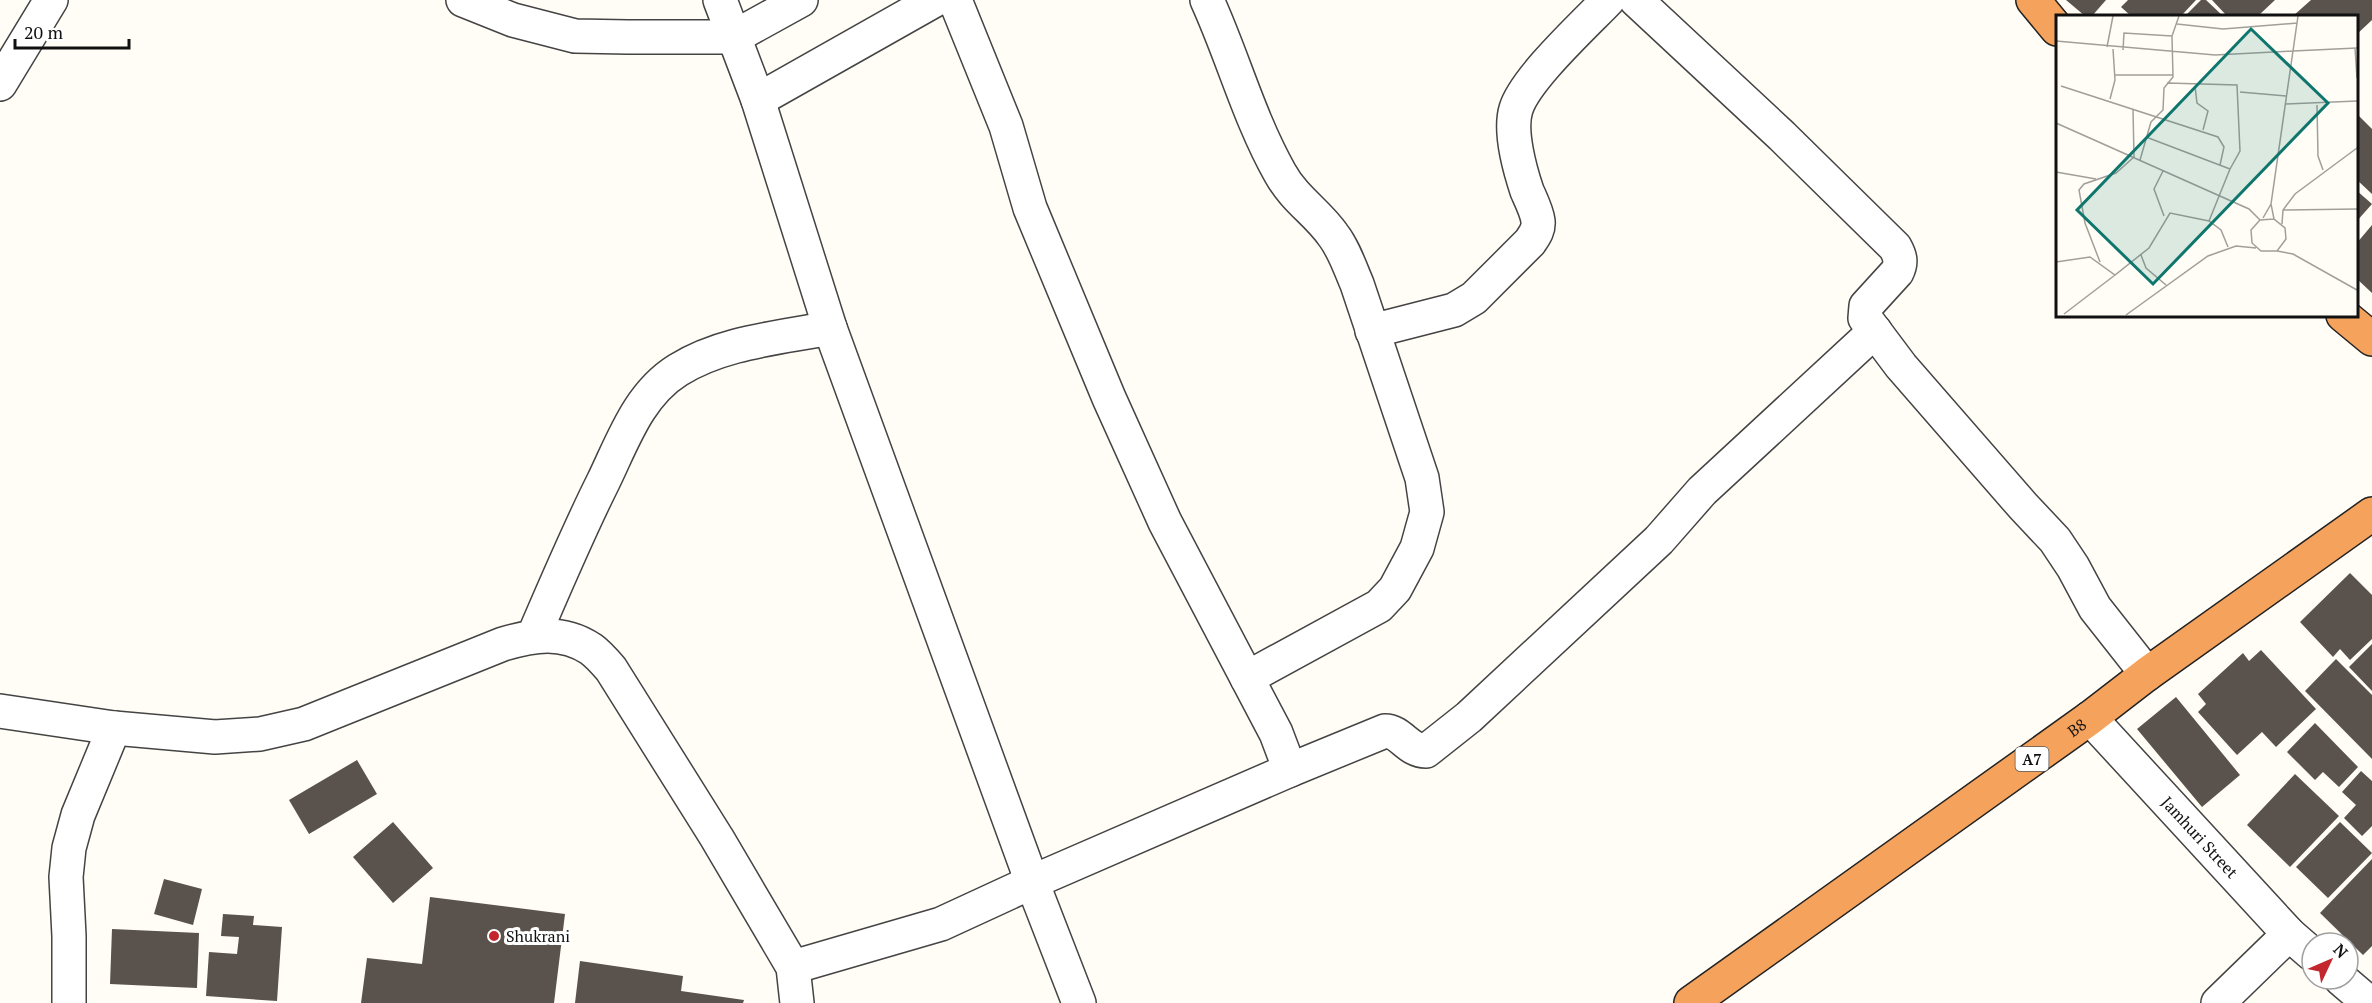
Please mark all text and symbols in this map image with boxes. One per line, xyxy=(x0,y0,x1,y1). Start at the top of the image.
scale bar xyxy=(15,12,129,50)
inset map xyxy=(2056,15,2357,316)
text: 20 m xyxy=(24,20,64,44)
street label: B8 xyxy=(2063,713,2091,742)
road number: A7 xyxy=(2016,747,2048,771)
street label: Jamhuri Street xyxy=(2157,792,2243,883)
place label: Shukrani xyxy=(506,925,570,947)
marker: Shukrani xyxy=(487,929,501,943)
north arrow xyxy=(2300,931,2360,991)
text: N xyxy=(2329,939,2353,963)

